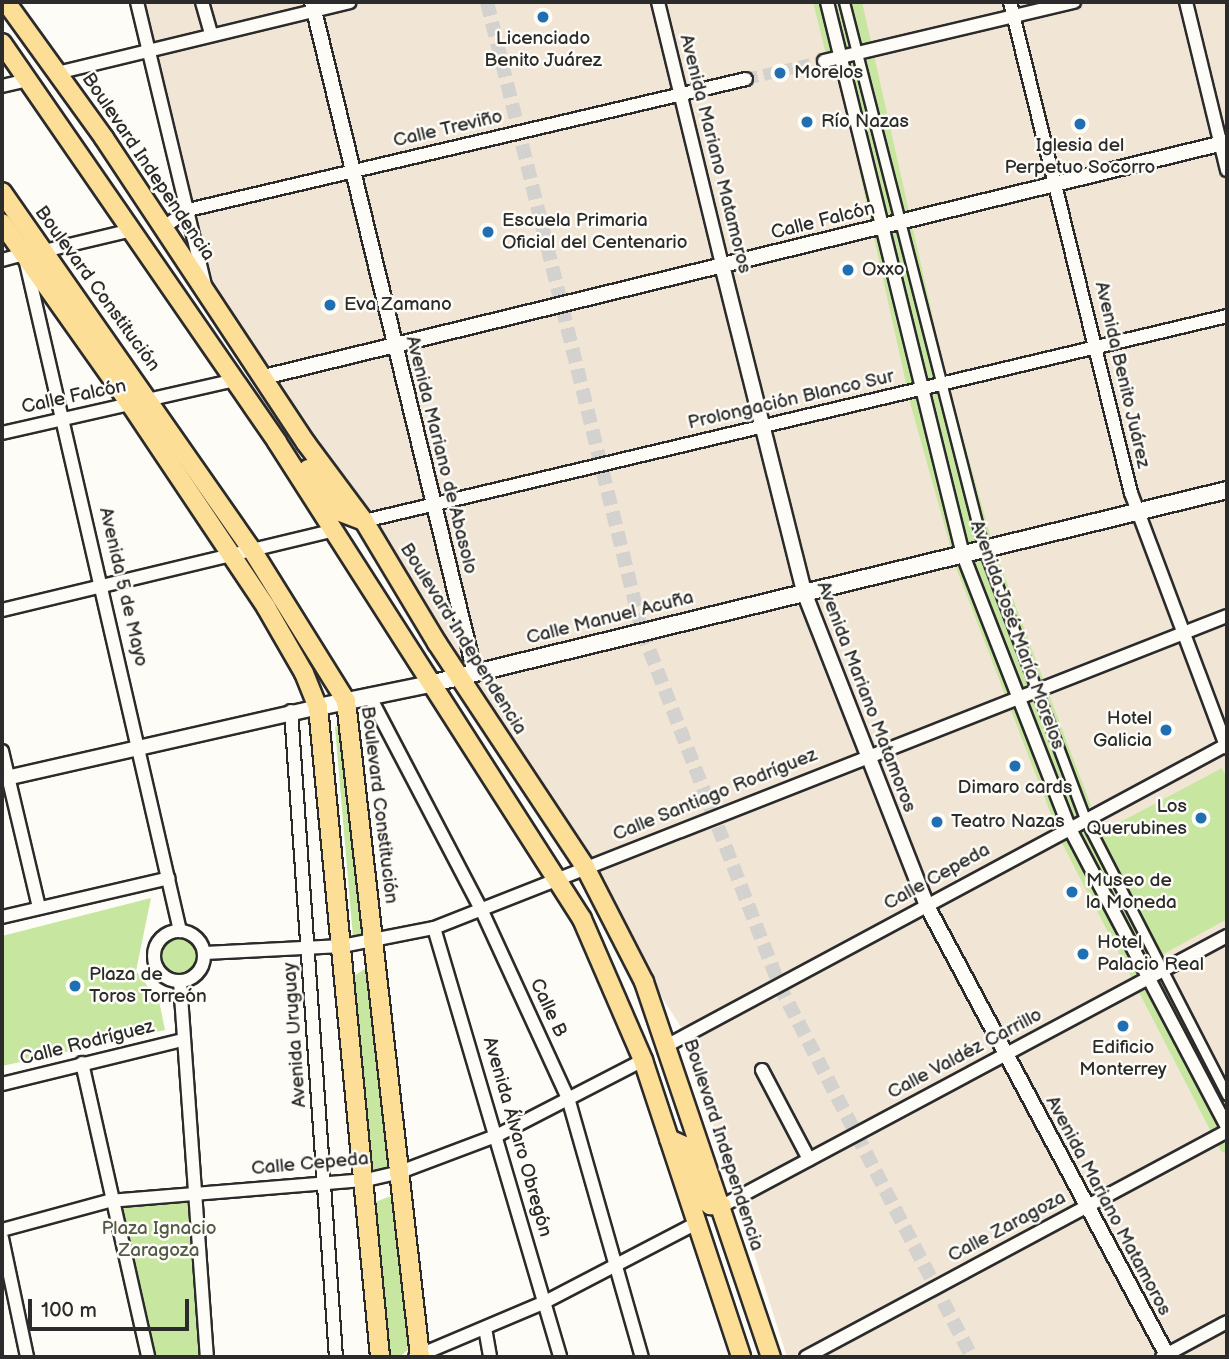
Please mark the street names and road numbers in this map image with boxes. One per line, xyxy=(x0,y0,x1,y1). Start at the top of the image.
street label: Avenida Mariano Matamoros xyxy=(674,32,756,276)
street label: Boulevard Independencia xyxy=(77,69,219,265)
street label: Calle Treviño xyxy=(391,105,505,153)
street label: Calle Falcón xyxy=(769,197,877,245)
street label: Boulevard Constitución xyxy=(29,202,165,376)
street label: Avenida Benito Juárez xyxy=(1089,279,1155,471)
street label: Avenida Mariano de Abasolo xyxy=(400,334,482,576)
street label: Prolongación Blanco Sur xyxy=(685,365,897,435)
street label: Calle Falcón xyxy=(20,375,128,419)
street label: Avenida 5 de Mayo xyxy=(94,505,152,669)
street label: Avenida José María Morelos xyxy=(965,517,1069,753)
street label: Boulevard Independencia xyxy=(395,539,531,739)
street label: Avenida Mariano Matamoros xyxy=(811,578,921,816)
street label: Calle Manuel Acuña xyxy=(524,586,696,650)
street label: Boulevard Constitución xyxy=(356,705,402,905)
street label: Calle Santiago Rodríguez xyxy=(609,744,821,846)
street label: Calle Cepeda xyxy=(880,838,994,916)
street label: Avenida Uruguay xyxy=(279,962,311,1108)
street label: Calle B xyxy=(525,975,571,1041)
street label: Calle Valdéz Carrillo xyxy=(884,1004,1046,1104)
street label: Calle Rodríguez xyxy=(18,1015,156,1071)
street label: Avenida Álvaro Obregón xyxy=(478,1034,556,1240)
street label: Boulevard Independencia xyxy=(678,1036,768,1254)
street label: Avenida Mariano Matamoros xyxy=(1040,1092,1176,1320)
street label: Calle Cepeda xyxy=(250,1148,370,1180)
street label: Calle Zaragoza xyxy=(944,1186,1070,1268)

